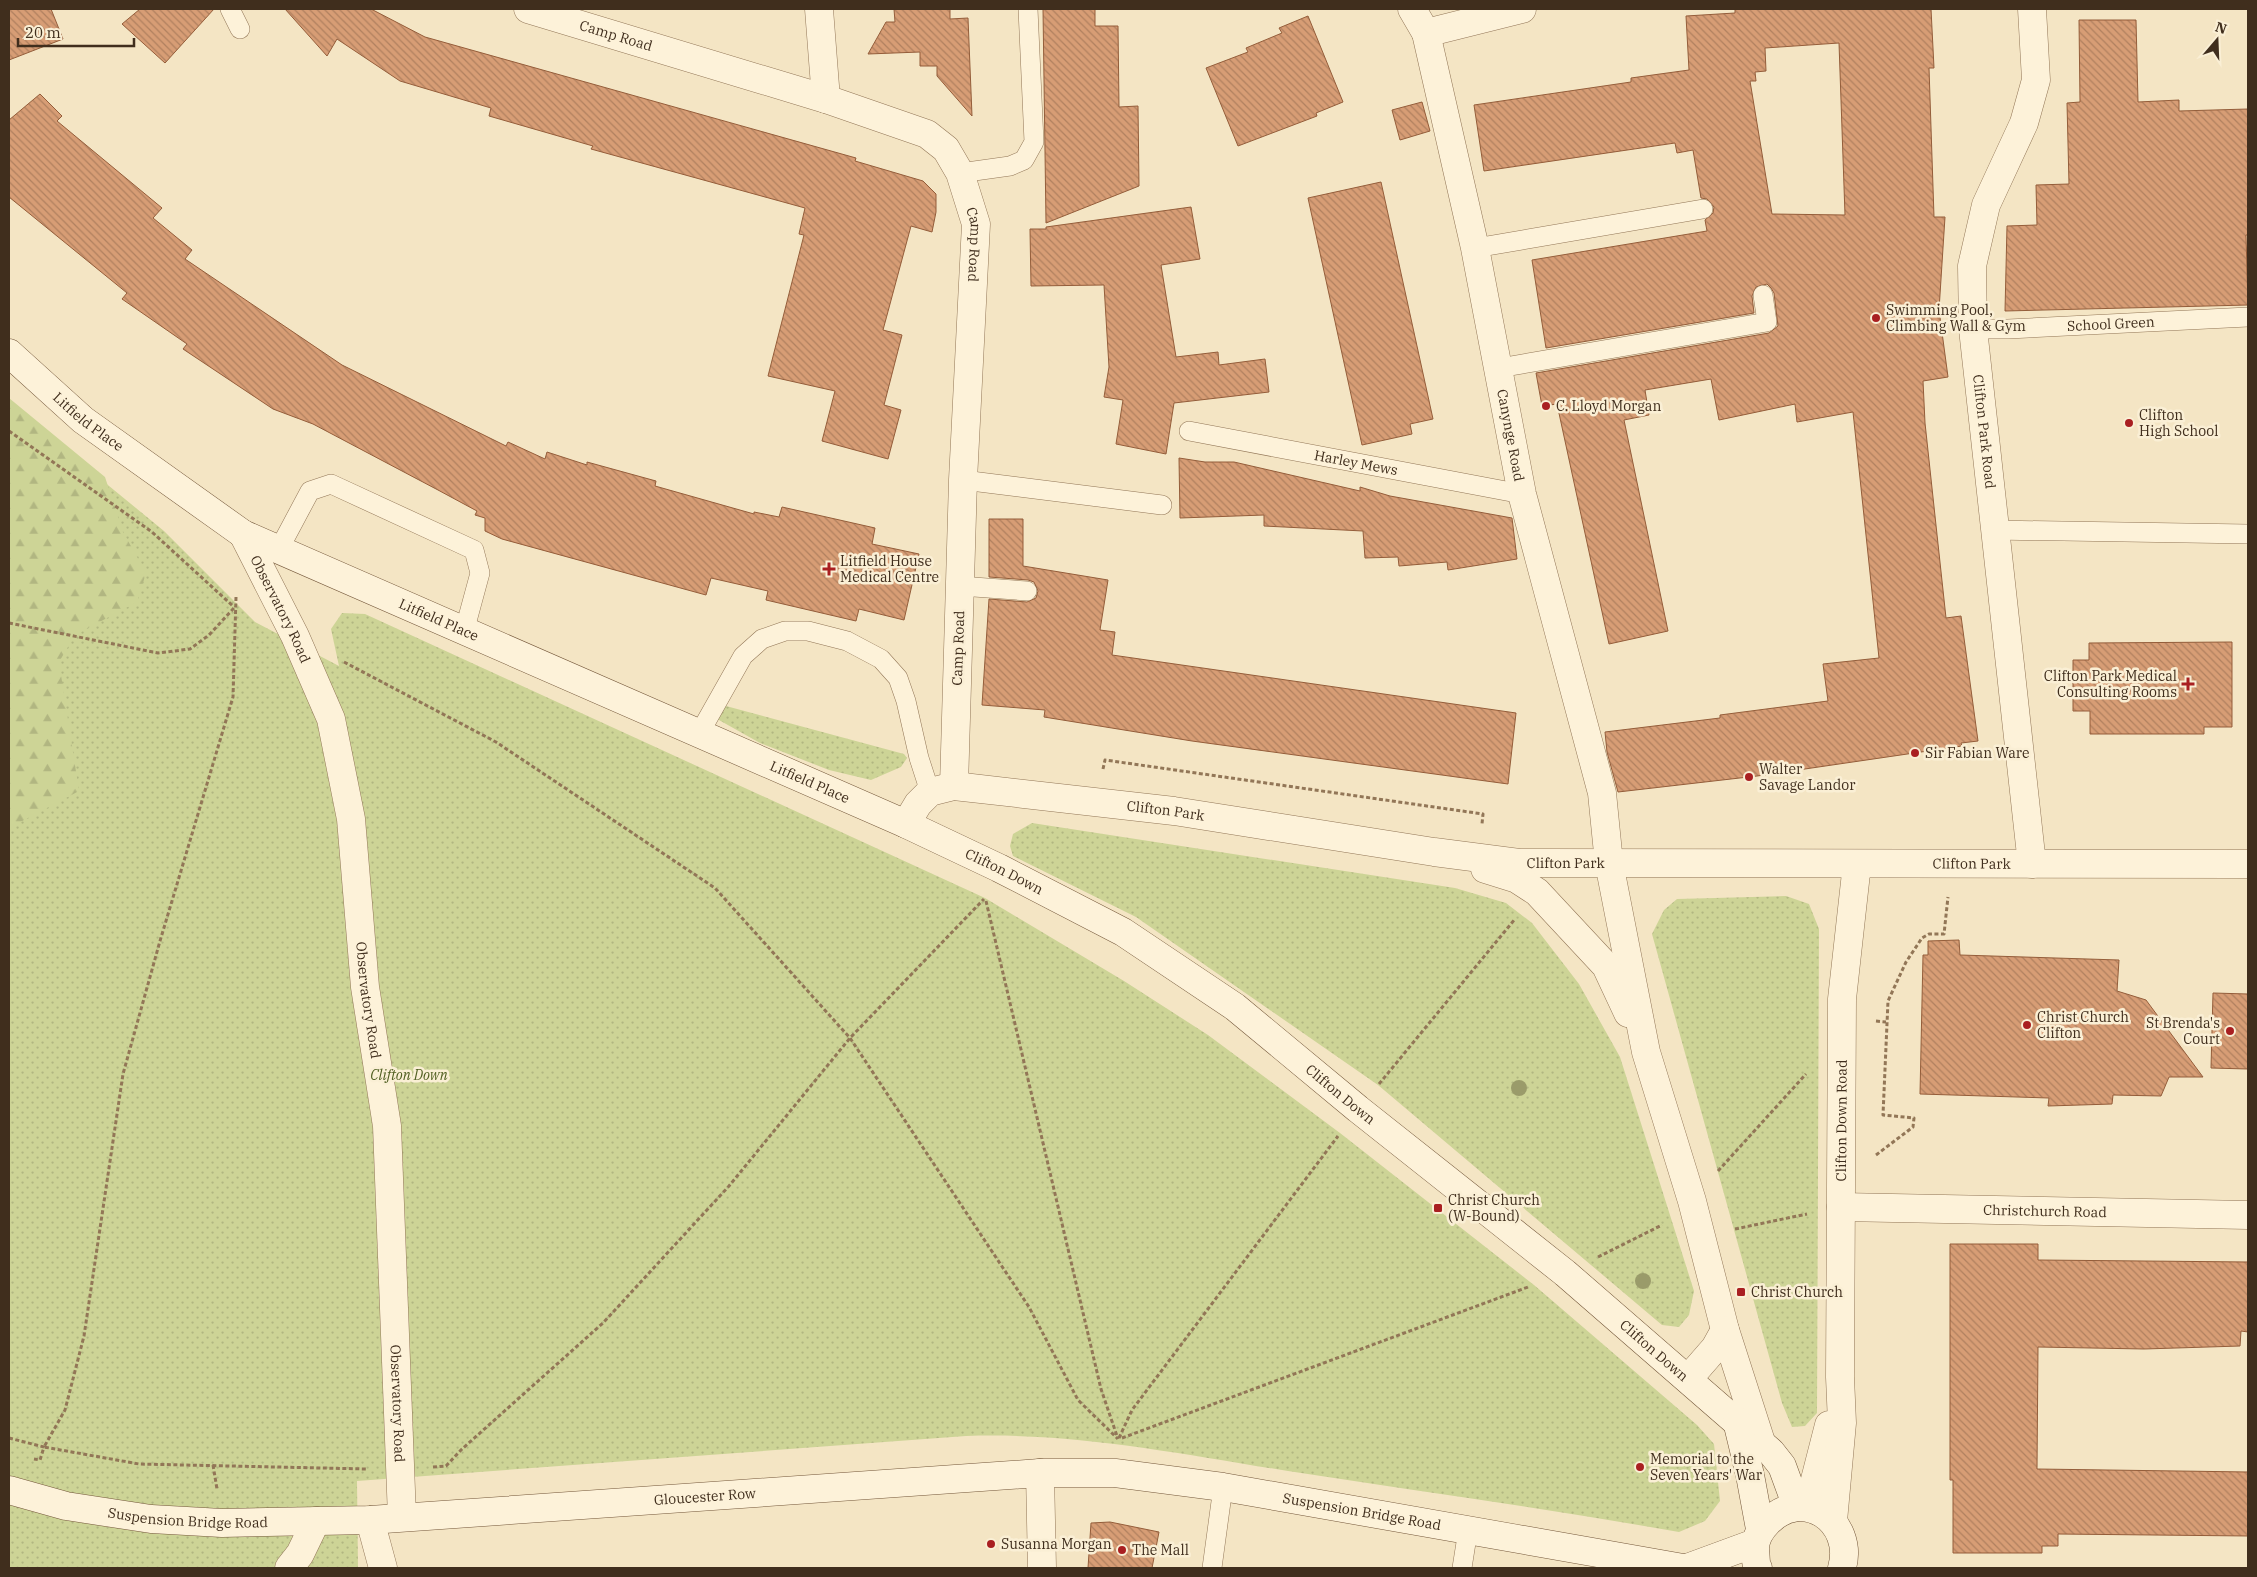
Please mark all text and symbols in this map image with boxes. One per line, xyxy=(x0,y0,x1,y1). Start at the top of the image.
scale bar xyxy=(18,15,134,47)
north arrow xyxy=(2192,15,2242,65)
street label: Camp Road xyxy=(577,16,655,55)
text: N xyxy=(2213,17,2229,38)
text: 20 m xyxy=(25,23,61,42)
street label: Camp Road xyxy=(962,205,985,283)
place label: Swimming Pool, Climbing Wall & Gym xyxy=(1886,301,2026,335)
marker: Swimming Pool, Climbing Wall & Gym xyxy=(1870,312,1882,324)
street label: School Green xyxy=(2067,313,2155,335)
street label: Clifton Park Road xyxy=(1969,374,2000,490)
street label: Litfield Place xyxy=(49,388,127,455)
street label: Canynge Road xyxy=(1493,388,1528,483)
place label: C. Lloyd Morgan xyxy=(1556,397,1662,415)
marker: C. Lloyd Morgan xyxy=(1540,400,1552,412)
place label: Clifton High School xyxy=(2139,406,2218,440)
marker: Clifton High School xyxy=(2123,417,2135,429)
street label: Harley Mews xyxy=(1313,446,1399,479)
street label: Observatory Road xyxy=(246,552,315,666)
place label: Litfield House Medical Centre xyxy=(840,552,939,586)
marker: Litfield House Medical Centre xyxy=(822,562,836,576)
street label: Litfield Place xyxy=(396,594,481,645)
street label: Camp Road xyxy=(948,610,968,686)
place label: Clifton Park Medical Consulting Rooms xyxy=(2044,667,2177,701)
marker: Clifton Park Medical Consulting Rooms xyxy=(2181,677,2195,691)
place label: Sir Fabian Ware xyxy=(1925,744,2029,762)
marker: Sir Fabian Ware xyxy=(1909,747,1921,759)
street label: Litfield Place xyxy=(767,757,853,807)
place label: Walter Savage Landor xyxy=(1759,760,1856,794)
marker: Walter Savage Landor xyxy=(1743,771,1755,783)
street label: Clifton Park xyxy=(1126,797,1206,825)
street label: Clifton Down xyxy=(962,844,1046,898)
street label: Clifton Park xyxy=(1527,854,1606,872)
street label: Clifton Park xyxy=(1933,855,2012,873)
street label: Observatory Road xyxy=(352,941,385,1060)
place label: Christ Church Clifton xyxy=(2037,1008,2129,1042)
place label: St Brenda's Court xyxy=(2146,1014,2220,1048)
marker: Christ Church Clifton xyxy=(2021,1019,2033,1031)
marker: St Brenda's Court xyxy=(2224,1025,2236,1037)
street label: Clifton Down Road xyxy=(1832,1059,1851,1181)
street label: Clifton Down xyxy=(1302,1060,1379,1128)
park label: Clifton Down xyxy=(370,1066,448,1084)
place label: Christ Church (W-Bound) xyxy=(1448,1191,1540,1225)
street label: Christchurch Road xyxy=(1983,1201,2107,1221)
marker: Christ Church (W-Bound) xyxy=(1432,1202,1444,1214)
place label: Christ Church xyxy=(1751,1283,1843,1301)
marker: Christ Church xyxy=(1735,1286,1747,1298)
street label: Clifton Down xyxy=(1616,1316,1692,1385)
street label: Observatory Road xyxy=(386,1344,409,1463)
place label: Memorial to the Seven Years' War xyxy=(1650,1450,1763,1484)
marker: Memorial to the Seven Years' War xyxy=(1634,1461,1646,1473)
street label: Gloucester Row xyxy=(653,1484,756,1509)
street label: Suspension Bridge Road xyxy=(1281,1489,1443,1534)
street label: Suspension Bridge Road xyxy=(107,1504,269,1532)
place label: Susanna Morgan xyxy=(1001,1535,1112,1553)
marker: Susanna Morgan xyxy=(985,1538,997,1550)
place label: The Mall xyxy=(1132,1541,1189,1559)
marker: The Mall xyxy=(1116,1544,1128,1556)

